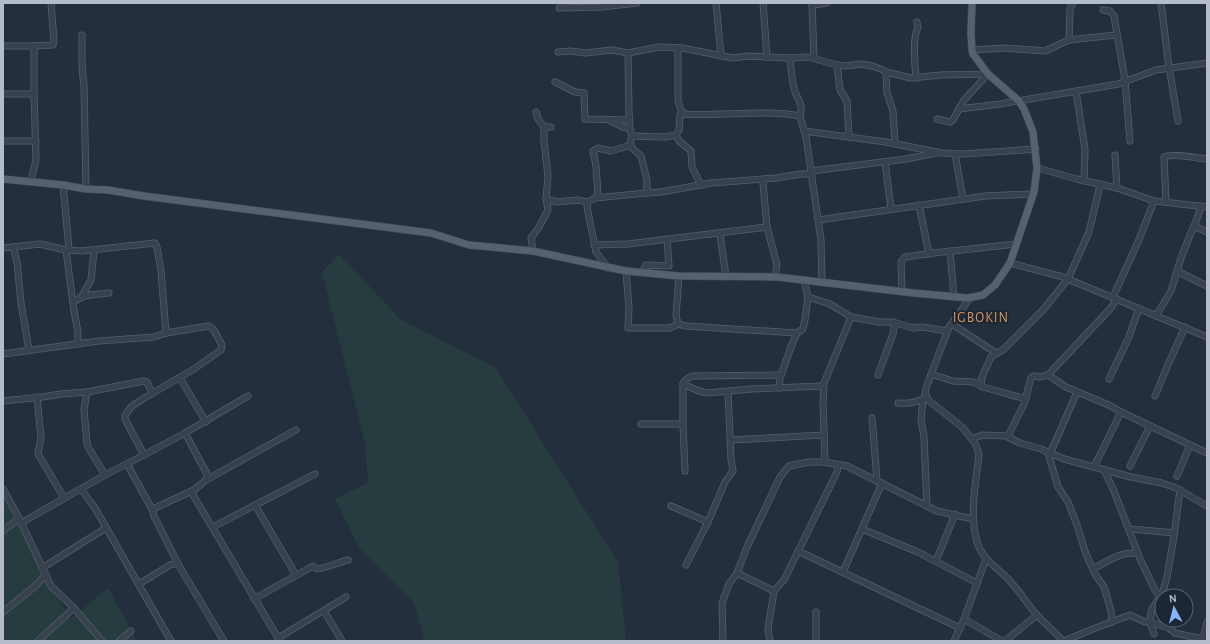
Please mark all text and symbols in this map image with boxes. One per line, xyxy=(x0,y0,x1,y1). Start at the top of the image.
district label: IGBOKIN xyxy=(953,311,1009,325)
north arrow xyxy=(1154,588,1194,628)
text: N xyxy=(1168,593,1177,604)

